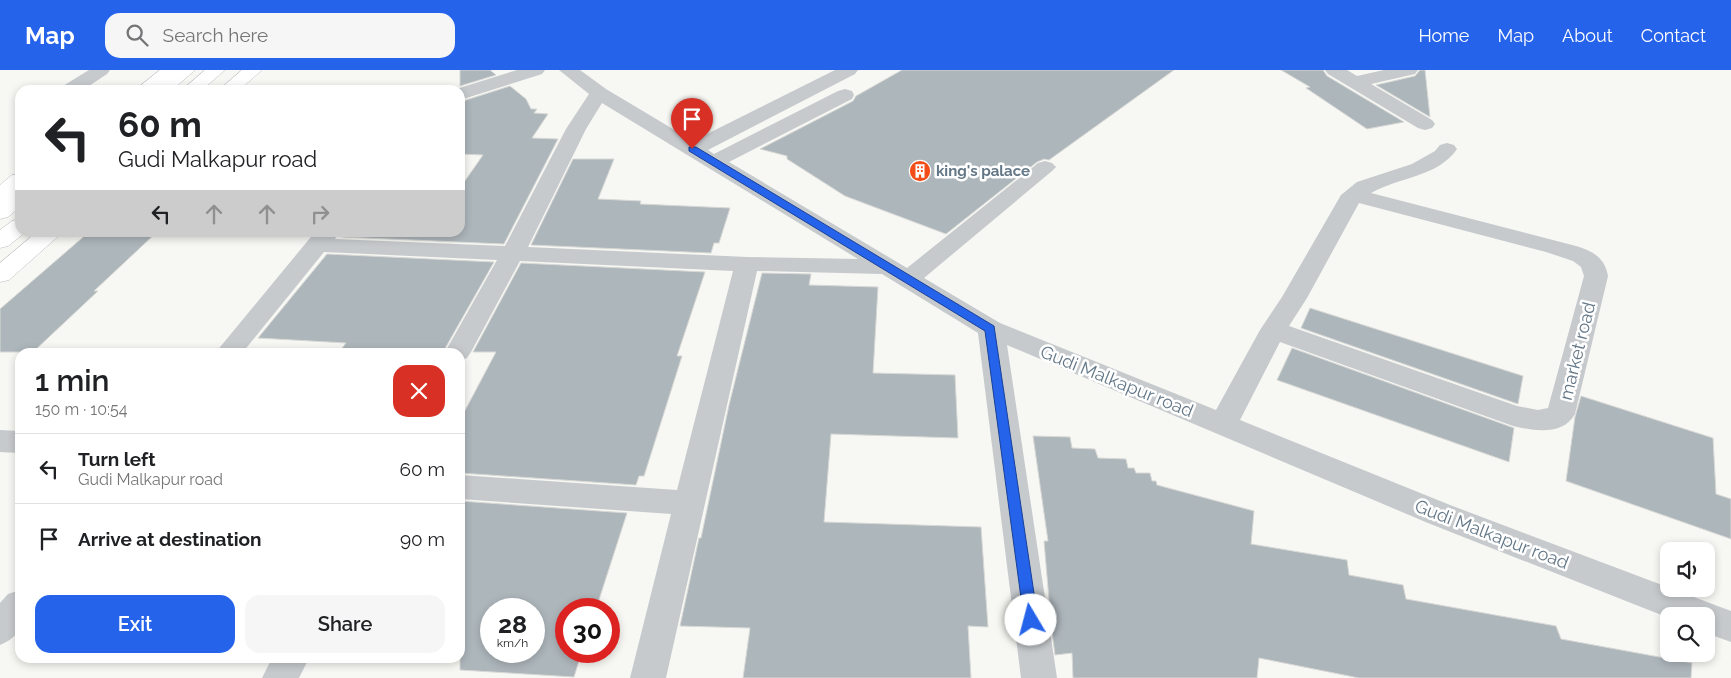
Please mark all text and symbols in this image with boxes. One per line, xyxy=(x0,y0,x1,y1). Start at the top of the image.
search box xyxy=(105,13,455,58)
text: Map xyxy=(25,21,75,50)
icon: search xyxy=(123,21,151,49)
text: Search here xyxy=(163,24,268,46)
text: Home xyxy=(1418,25,1469,46)
text: Map xyxy=(1497,25,1534,46)
text: About xyxy=(1562,25,1613,46)
text: Contact xyxy=(1641,25,1706,46)
pin xyxy=(671,98,713,149)
text: 60 m xyxy=(118,104,202,145)
icon: left xyxy=(35,105,100,170)
icon: arrive xyxy=(678,105,706,133)
text: Gudi Malkapur road xyxy=(118,146,317,172)
building icon: king's palace xyxy=(908,159,932,183)
place label: king's palace xyxy=(936,162,1030,180)
icon: left xyxy=(147,200,175,228)
icon: ahead xyxy=(200,200,228,228)
icon: ahead xyxy=(253,200,281,228)
icon: right xyxy=(306,200,334,228)
street label: market road xyxy=(1555,300,1599,402)
street label: Gudi Malkapur road xyxy=(1037,341,1197,421)
text: 1 min xyxy=(35,363,110,398)
button: close xyxy=(393,365,445,417)
text: 150 m · 10:54 xyxy=(35,400,127,419)
text: Turn left xyxy=(78,448,155,470)
icon: left xyxy=(35,455,63,483)
text: 60 m xyxy=(400,458,445,480)
text: Gudi Malkapur road xyxy=(78,470,223,489)
street label: Gudi Malkapur road xyxy=(1412,495,1572,573)
icon: arrive xyxy=(35,525,63,553)
text: Arrive at destination xyxy=(78,528,262,550)
text: 90 m xyxy=(400,528,445,550)
map controls xyxy=(1660,542,1715,662)
button: sound xyxy=(1660,542,1715,597)
position arrow xyxy=(1004,593,1056,645)
button: Exit xyxy=(35,595,235,653)
button: Share xyxy=(245,595,445,653)
speed limit sign: 30 xyxy=(555,598,620,663)
button: search xyxy=(1660,607,1715,662)
text: 28 xyxy=(498,609,527,639)
text: km/h xyxy=(497,636,528,650)

